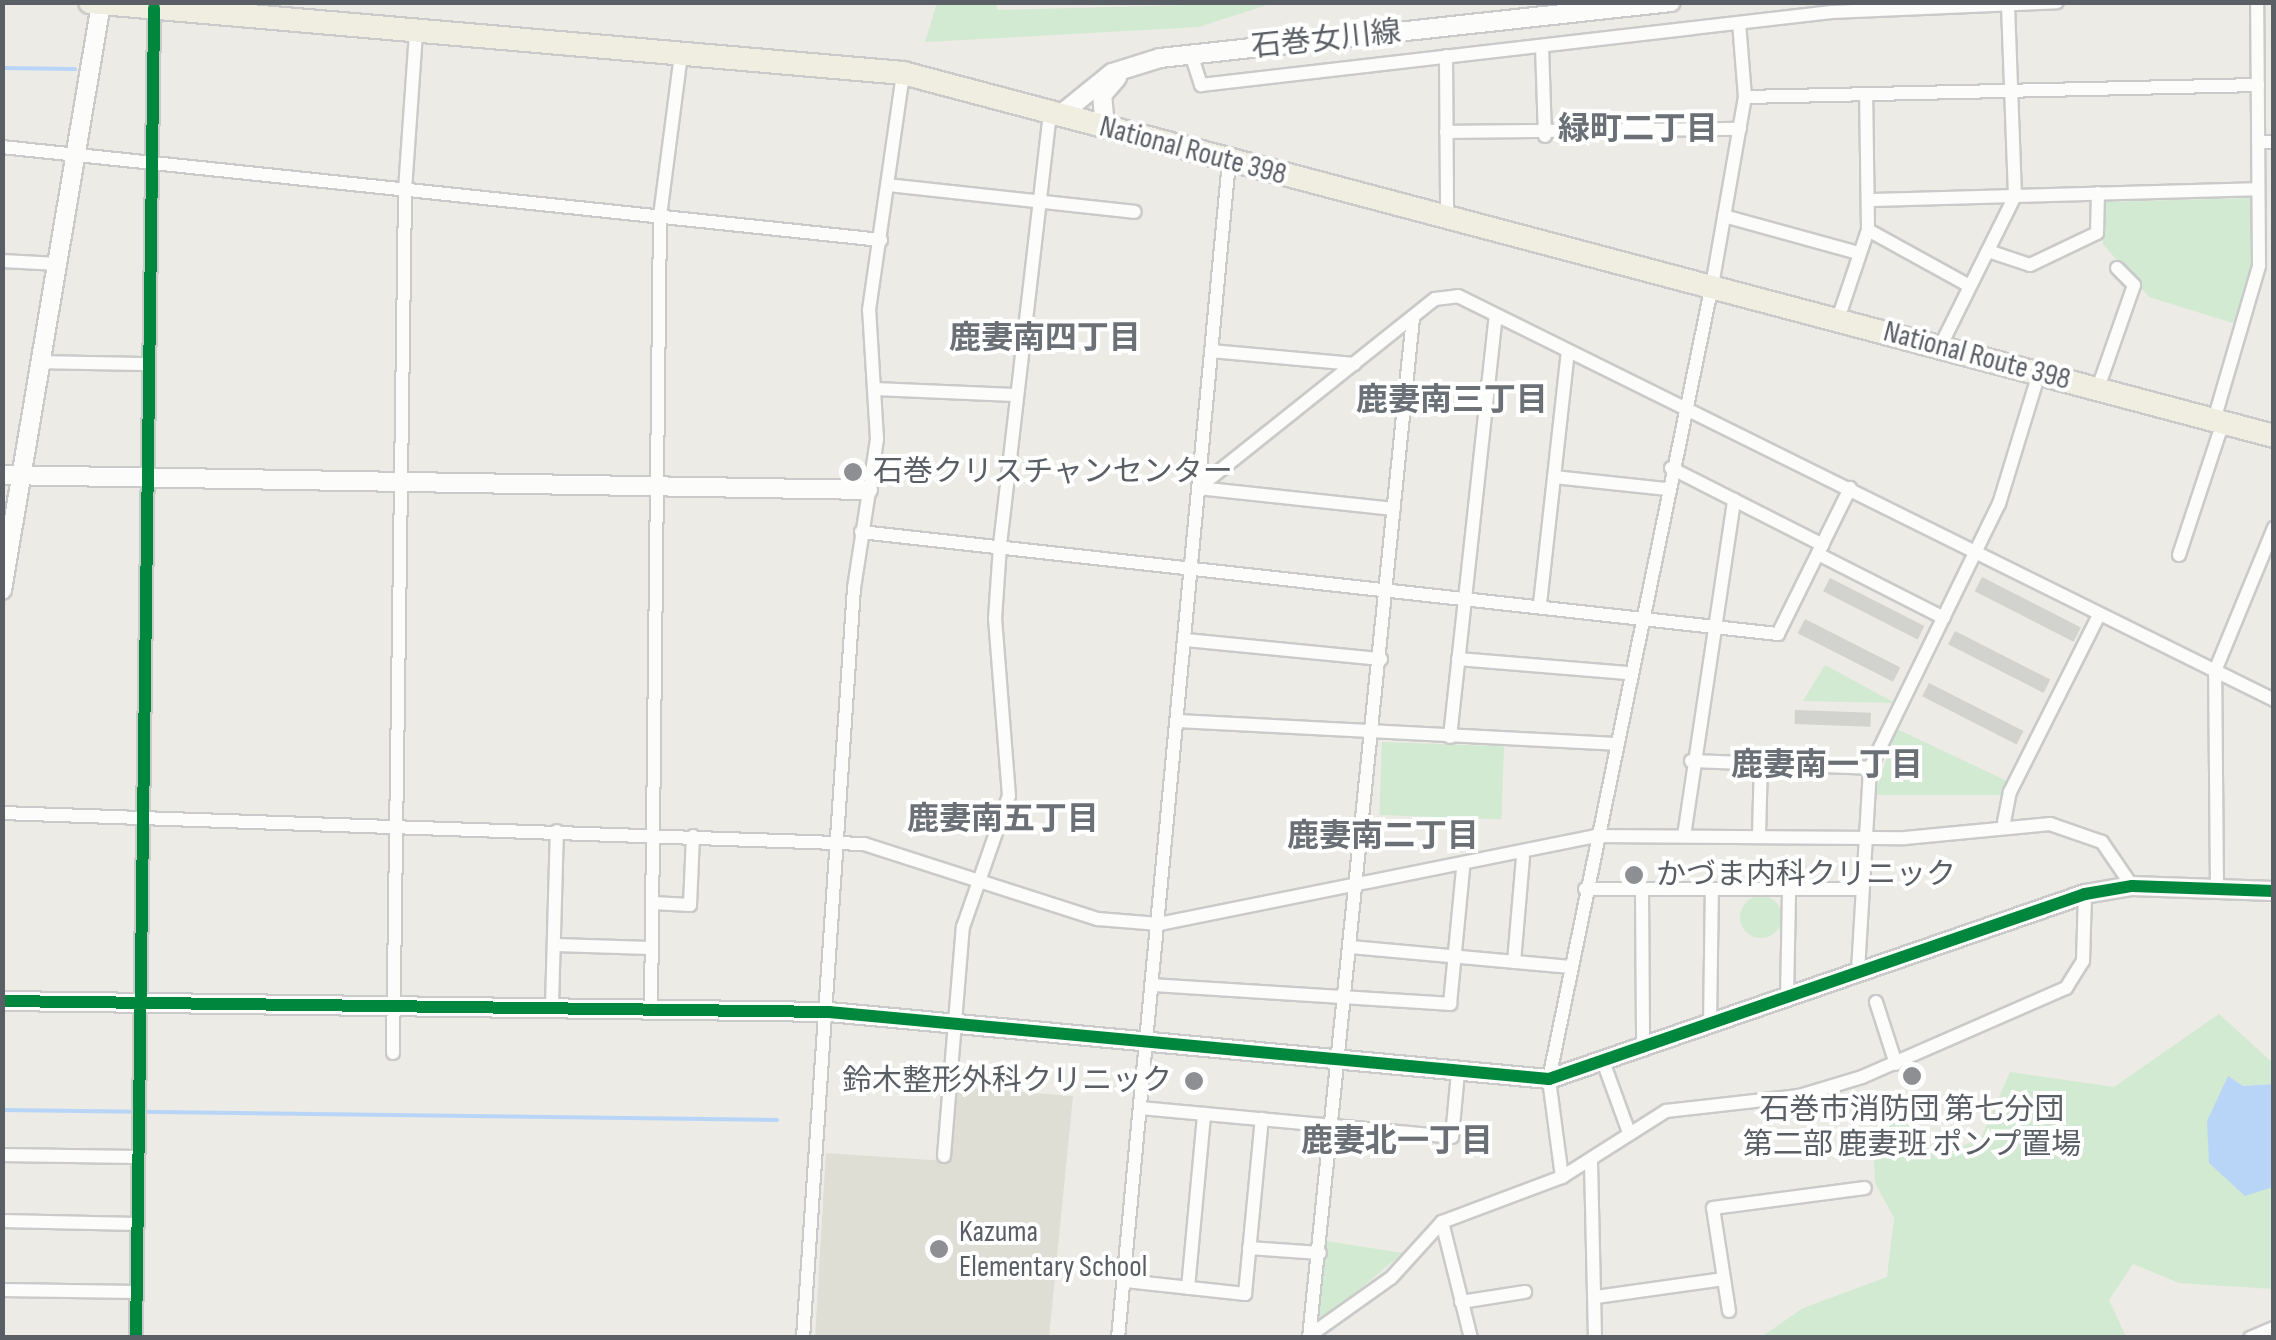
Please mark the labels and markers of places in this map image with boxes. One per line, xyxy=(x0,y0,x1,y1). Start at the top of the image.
place label: 石巻クリスチャンセンター xyxy=(873,454,1233,490)
marker: 石巻クリスチャンセンター xyxy=(842,461,864,483)
place label: かづま内科クリニック xyxy=(1656,857,1956,893)
marker: かづま内科クリニック xyxy=(1621,862,1647,888)
place label: 鈴木整形外科クリニック xyxy=(842,1063,1172,1099)
marker: 石巻市消防団 第七分団 第二部 鹿妻班 ポンプ置場 xyxy=(1901,1065,1923,1087)
marker: 鈴木整形外科クリニック xyxy=(1181,1068,1207,1094)
place label: 石巻市消防団 第七分団 第二部 鹿妻班 ポンプ置場 xyxy=(1742,1092,2082,1162)
place label: Kazuma Elementary School xyxy=(959,1214,1147,1284)
marker: Kazuma Elementary School xyxy=(928,1238,950,1260)

